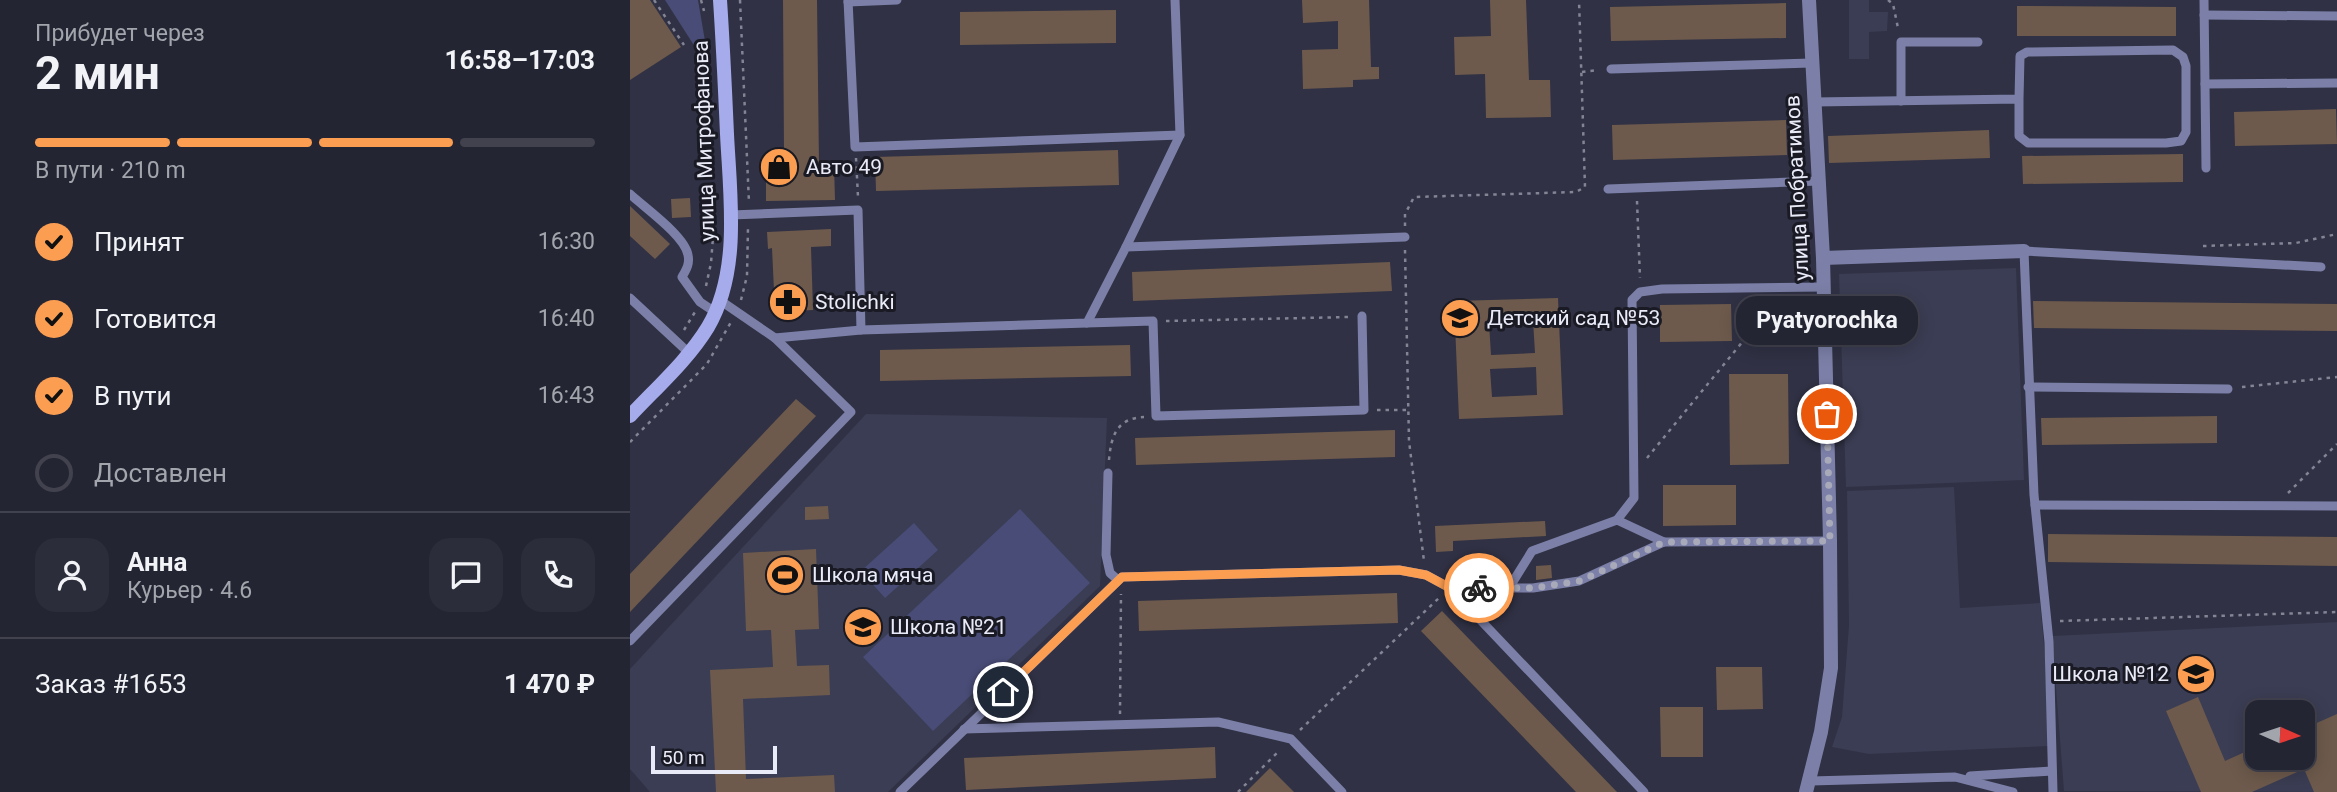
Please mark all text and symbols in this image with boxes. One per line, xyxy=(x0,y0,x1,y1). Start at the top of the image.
text: Прибудет через xyxy=(35,20,205,47)
street label: улица Митрофанова xyxy=(688,40,720,242)
text: 16:58–17:03 xyxy=(445,45,595,75)
text: 2 мин xyxy=(35,46,160,100)
street label: улица Побратимов xyxy=(1780,94,1814,282)
shop icon: Авто 49 xyxy=(758,146,800,188)
place label: Авто 49 xyxy=(806,155,882,179)
text: В пути · 210 m xyxy=(35,157,186,184)
icon: check xyxy=(35,223,73,261)
text: Принят xyxy=(94,227,184,257)
text: 16:30 xyxy=(538,228,595,255)
pharmacy icon: Stolichki xyxy=(767,281,809,323)
place label: Stolichki xyxy=(815,290,895,314)
callout: Pyatyorochka xyxy=(1736,295,1918,344)
school or university icon: Детский сад №53 xyxy=(1439,297,1481,339)
icon: check xyxy=(35,300,73,338)
text: Готовится xyxy=(94,304,217,334)
text: 16:40 xyxy=(538,305,595,332)
place label: Детский сад №53 xyxy=(1487,306,1660,330)
text: Pyatyorochka xyxy=(1756,307,1898,334)
icon: check xyxy=(35,377,73,415)
text: В пути xyxy=(94,381,171,411)
text: 16:43 xyxy=(538,382,595,409)
pin xyxy=(1797,384,1857,444)
icon: bag xyxy=(1808,395,1846,433)
text: Доставлен xyxy=(94,458,227,488)
button: person xyxy=(35,538,109,612)
button: chat xyxy=(429,538,503,612)
button: phone xyxy=(521,538,595,612)
text: Анна xyxy=(127,547,187,577)
courier xyxy=(1444,553,1514,623)
sports icon: Школа мяча xyxy=(764,554,806,596)
place label: Школа мяча xyxy=(812,563,933,587)
icon: bike xyxy=(1460,569,1498,607)
text: Курьер · 4.6 xyxy=(127,577,252,604)
school or university icon: Школа №21 xyxy=(842,606,884,648)
place label: Школа №21 xyxy=(890,615,1007,639)
school or university icon: Школа №12 xyxy=(2175,653,2217,695)
pin xyxy=(973,662,1033,722)
place label: Школа №12 xyxy=(2052,662,2169,686)
text: Заказ #1653 xyxy=(35,669,187,699)
text: 1 470 ₽ xyxy=(504,669,595,699)
icon: home xyxy=(984,673,1022,711)
north arrow xyxy=(2245,700,2315,770)
map controls xyxy=(2245,700,2315,770)
scale bar xyxy=(651,743,777,775)
text: 50 m xyxy=(662,746,705,769)

